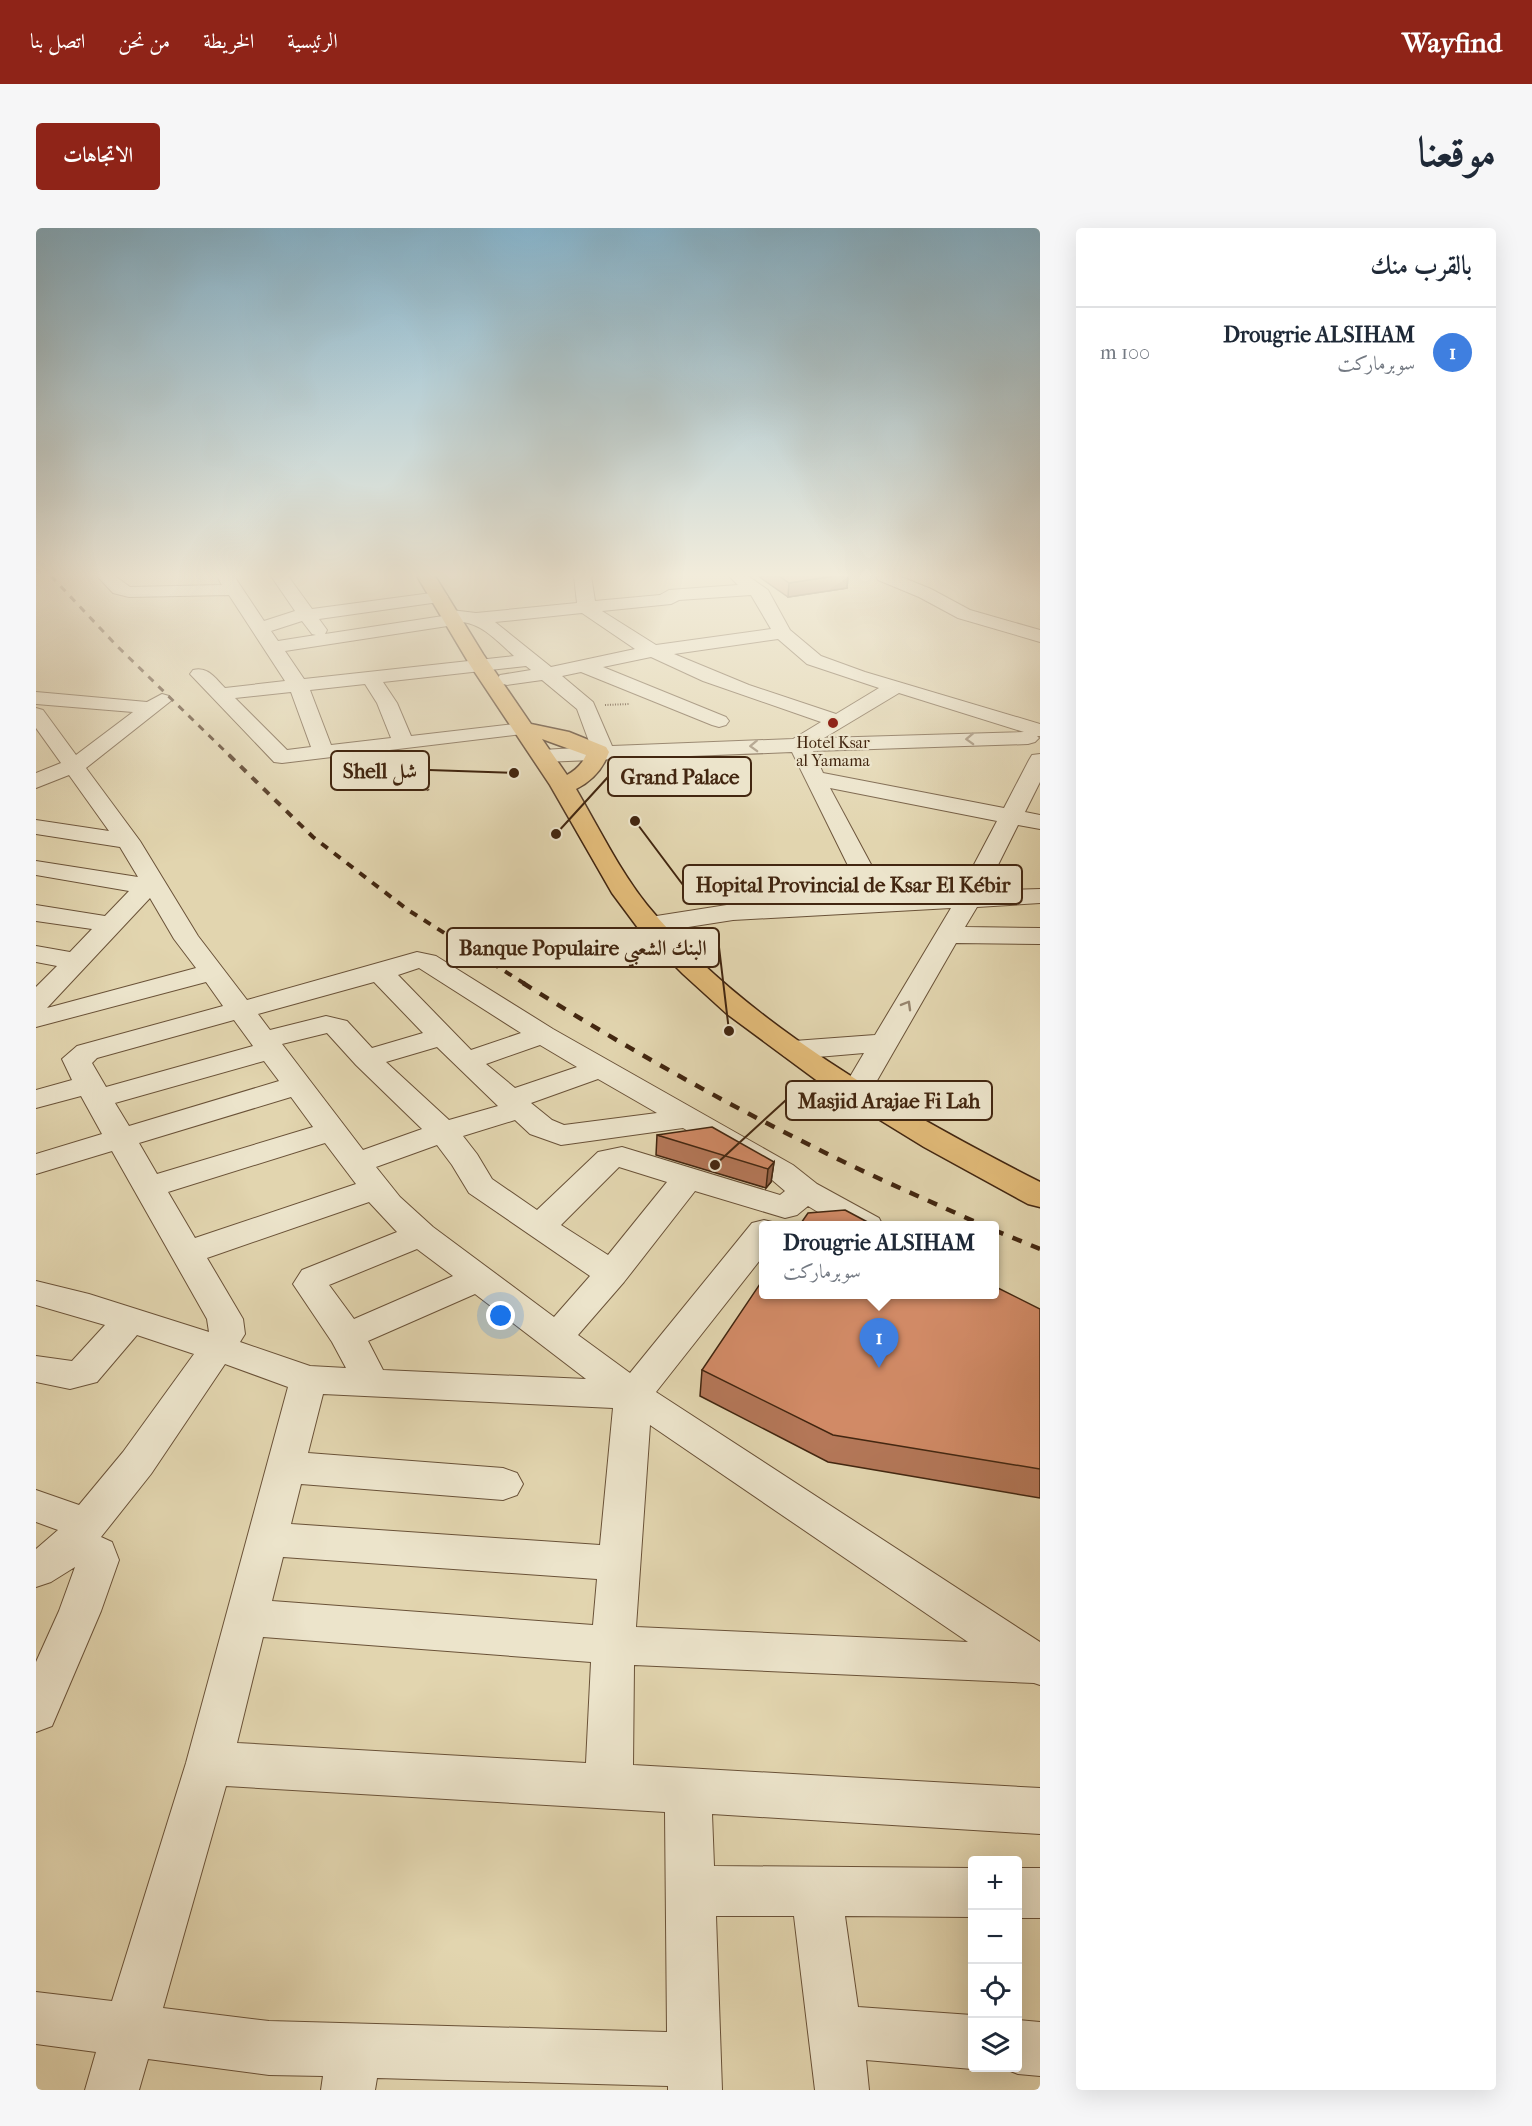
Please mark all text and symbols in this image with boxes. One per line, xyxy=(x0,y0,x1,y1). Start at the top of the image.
text: Wayfind xyxy=(1402,26,1502,59)
text: اتصل بنا xyxy=(30,29,85,53)
text: من نحن xyxy=(118,29,170,53)
text: الخريطة xyxy=(203,29,254,53)
text: الرئيسية xyxy=(287,29,338,53)
button: الاتجاهات xyxy=(36,123,160,190)
text: موقعنا xyxy=(1418,128,1496,177)
text: بالقرب منك xyxy=(1370,250,1472,281)
text: Drougrie ALSIHAM xyxy=(1223,322,1415,348)
text: 100 m xyxy=(1100,341,1150,364)
text: 1 xyxy=(1449,341,1456,364)
text: سوبرماركت xyxy=(1337,352,1415,375)
marker: Hotel Ksar al Yamama xyxy=(826,716,840,730)
place label: Hotel Ksar al Yamama xyxy=(796,733,870,770)
one-way arrow xyxy=(965,733,974,746)
one-way arrow xyxy=(749,739,758,752)
callout: Shell شل xyxy=(331,751,429,790)
callout: Grand Palace xyxy=(608,757,751,796)
text: Shell شل xyxy=(343,759,417,786)
text: Grand Palace xyxy=(621,765,740,789)
callout: Hopital Provincial de Ksar El Kébir xyxy=(683,865,1022,904)
text: Hopital Provincial de Ksar El Kébir xyxy=(696,873,1011,897)
callout: Banque Populaire البنك الشعبي xyxy=(447,928,719,967)
text: Banque Populaire البنك الشعبي xyxy=(459,936,707,968)
one-way arrow xyxy=(899,1001,911,1011)
callout: Masjid Arajae Fi Lah xyxy=(786,1081,992,1120)
text: Masjid Arajae Fi Lah xyxy=(797,1089,980,1113)
popup xyxy=(759,1221,999,1299)
text: Drougrie ALSIHAM xyxy=(783,1230,975,1256)
text: سوبرماركت xyxy=(783,1260,861,1283)
your location xyxy=(486,1301,515,1330)
pin: 1 xyxy=(860,1318,898,1368)
map controls xyxy=(968,1856,1022,2072)
button: + xyxy=(968,1856,1022,1910)
button: − xyxy=(968,1910,1022,1964)
button: locate xyxy=(968,1964,1022,2018)
button: layers xyxy=(968,2018,1022,2072)

